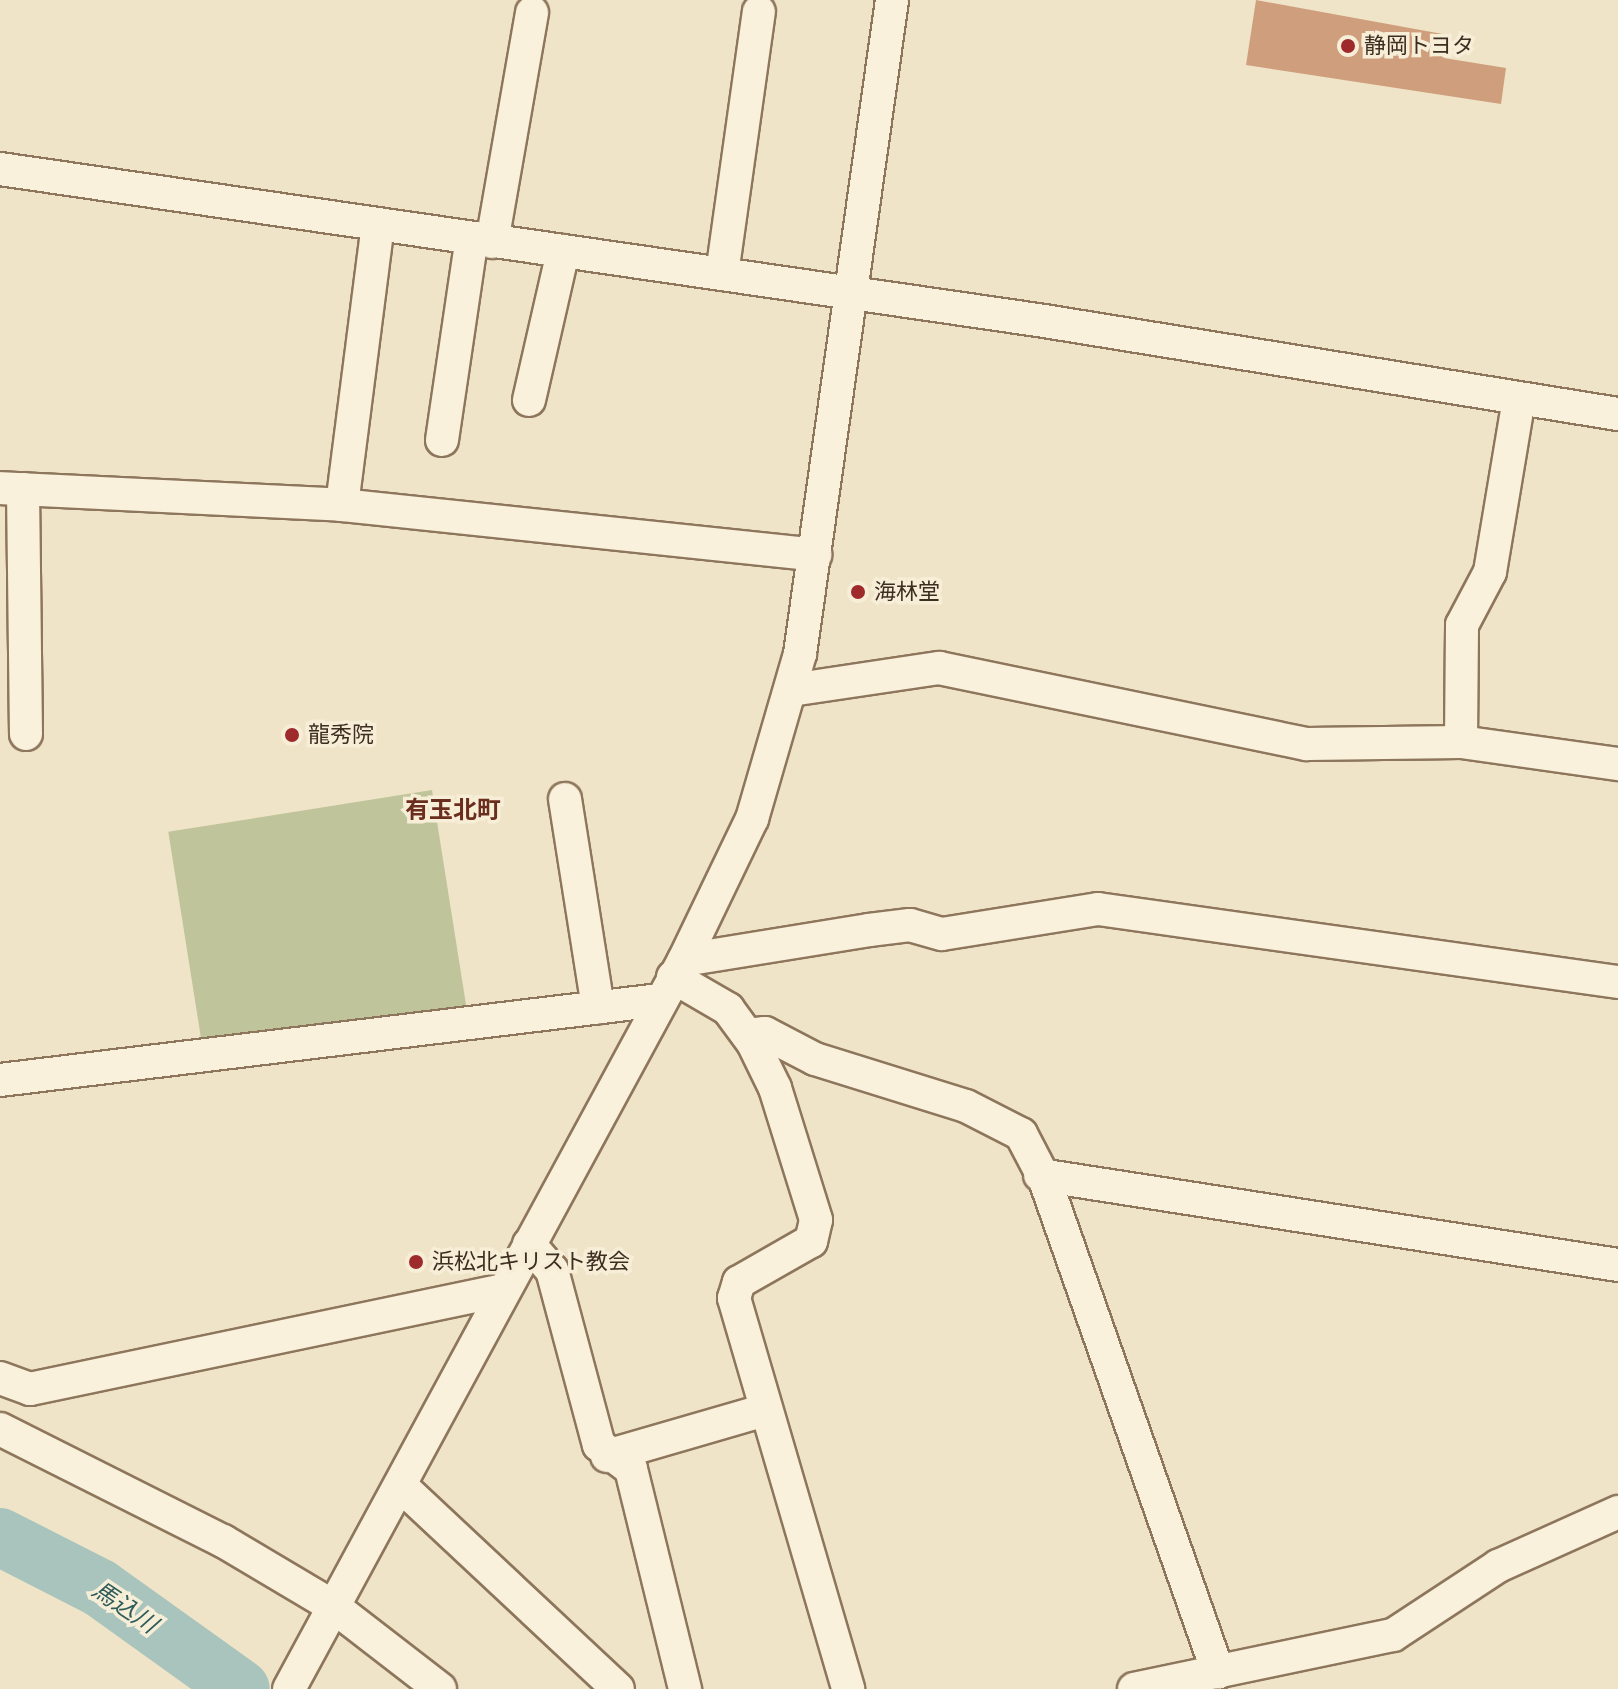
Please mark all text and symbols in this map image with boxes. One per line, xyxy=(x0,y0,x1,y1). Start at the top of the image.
place label: 静岡トヨタ xyxy=(1364,33,1474,59)
marker: 静岡トヨタ xyxy=(1339,37,1357,55)
place label: 海林堂 xyxy=(874,579,940,605)
marker: 海林堂 xyxy=(849,583,867,601)
place label: 龍秀院 xyxy=(308,722,374,748)
marker: 龍秀院 xyxy=(283,726,301,744)
district label: 有玉北町 xyxy=(405,796,501,824)
place label: 浜松北キリスト教会 xyxy=(432,1249,630,1275)
marker: 浜松北キリスト教会 xyxy=(407,1253,425,1271)
water label: 馬込川 xyxy=(87,1575,163,1639)

